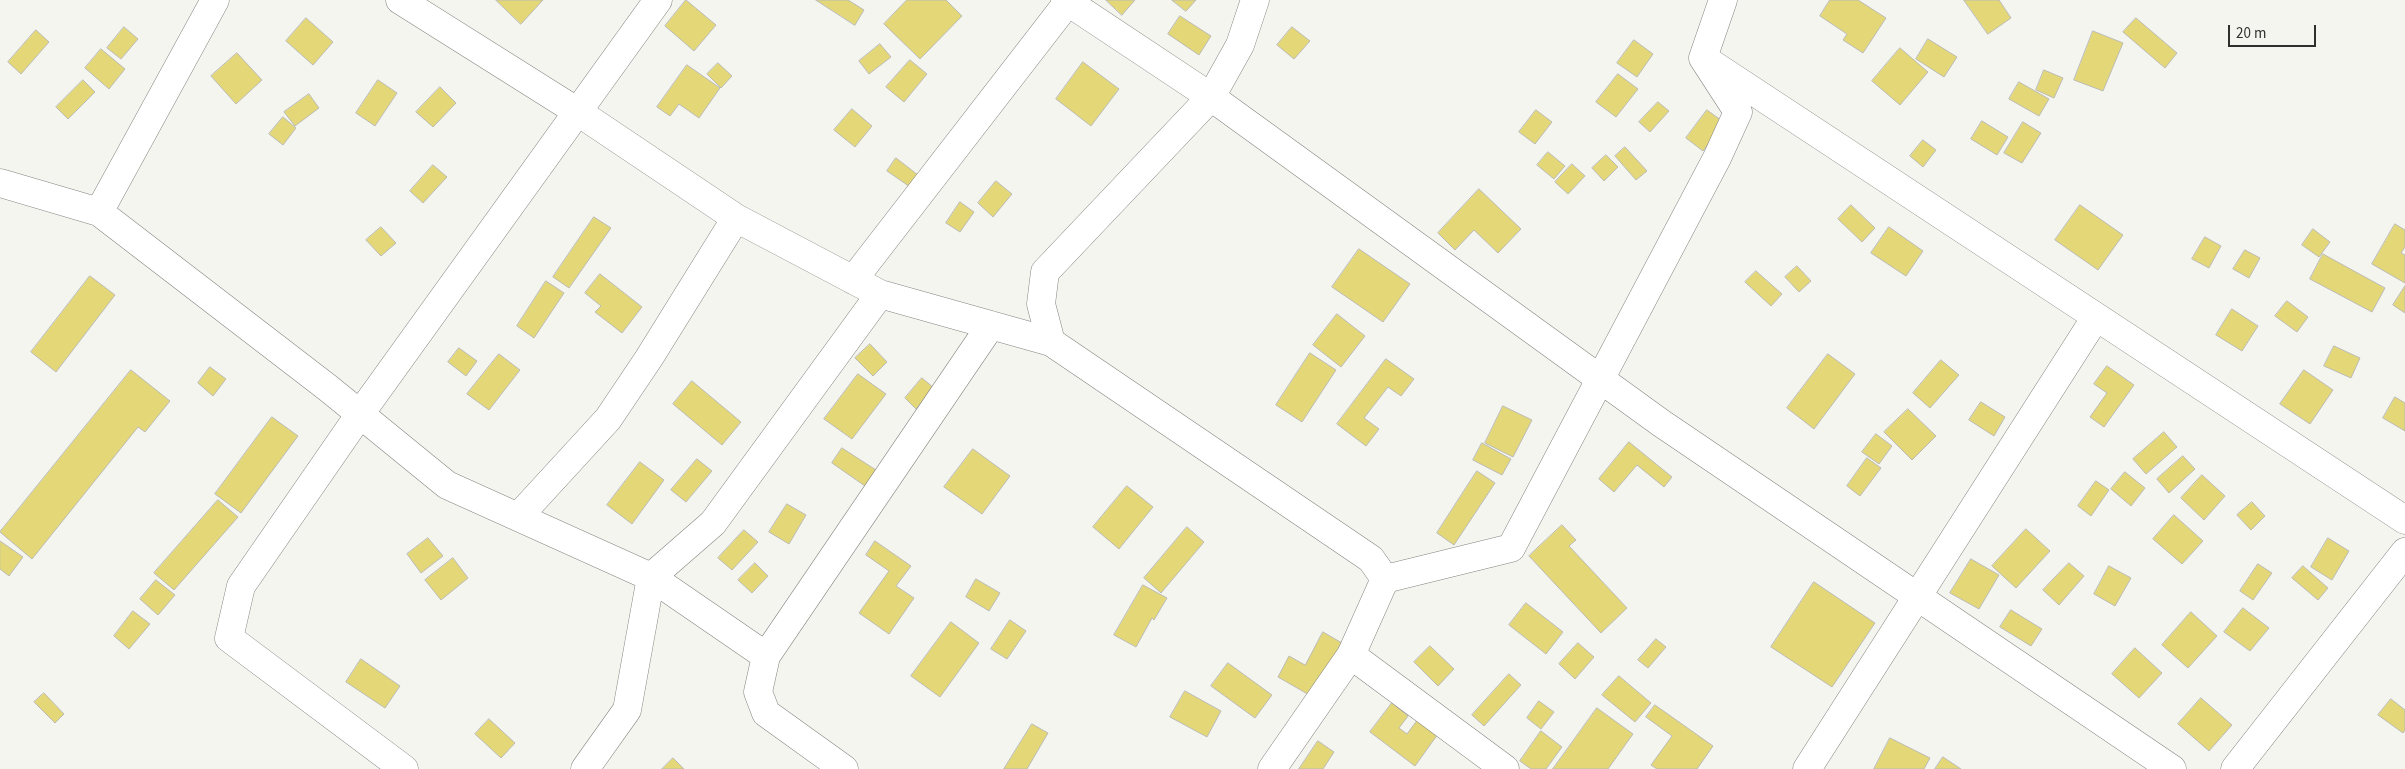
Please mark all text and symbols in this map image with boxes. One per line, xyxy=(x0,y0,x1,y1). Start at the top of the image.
scale bar xyxy=(2230,15,2318,47)
text: 20 m xyxy=(2236,23,2266,44)

